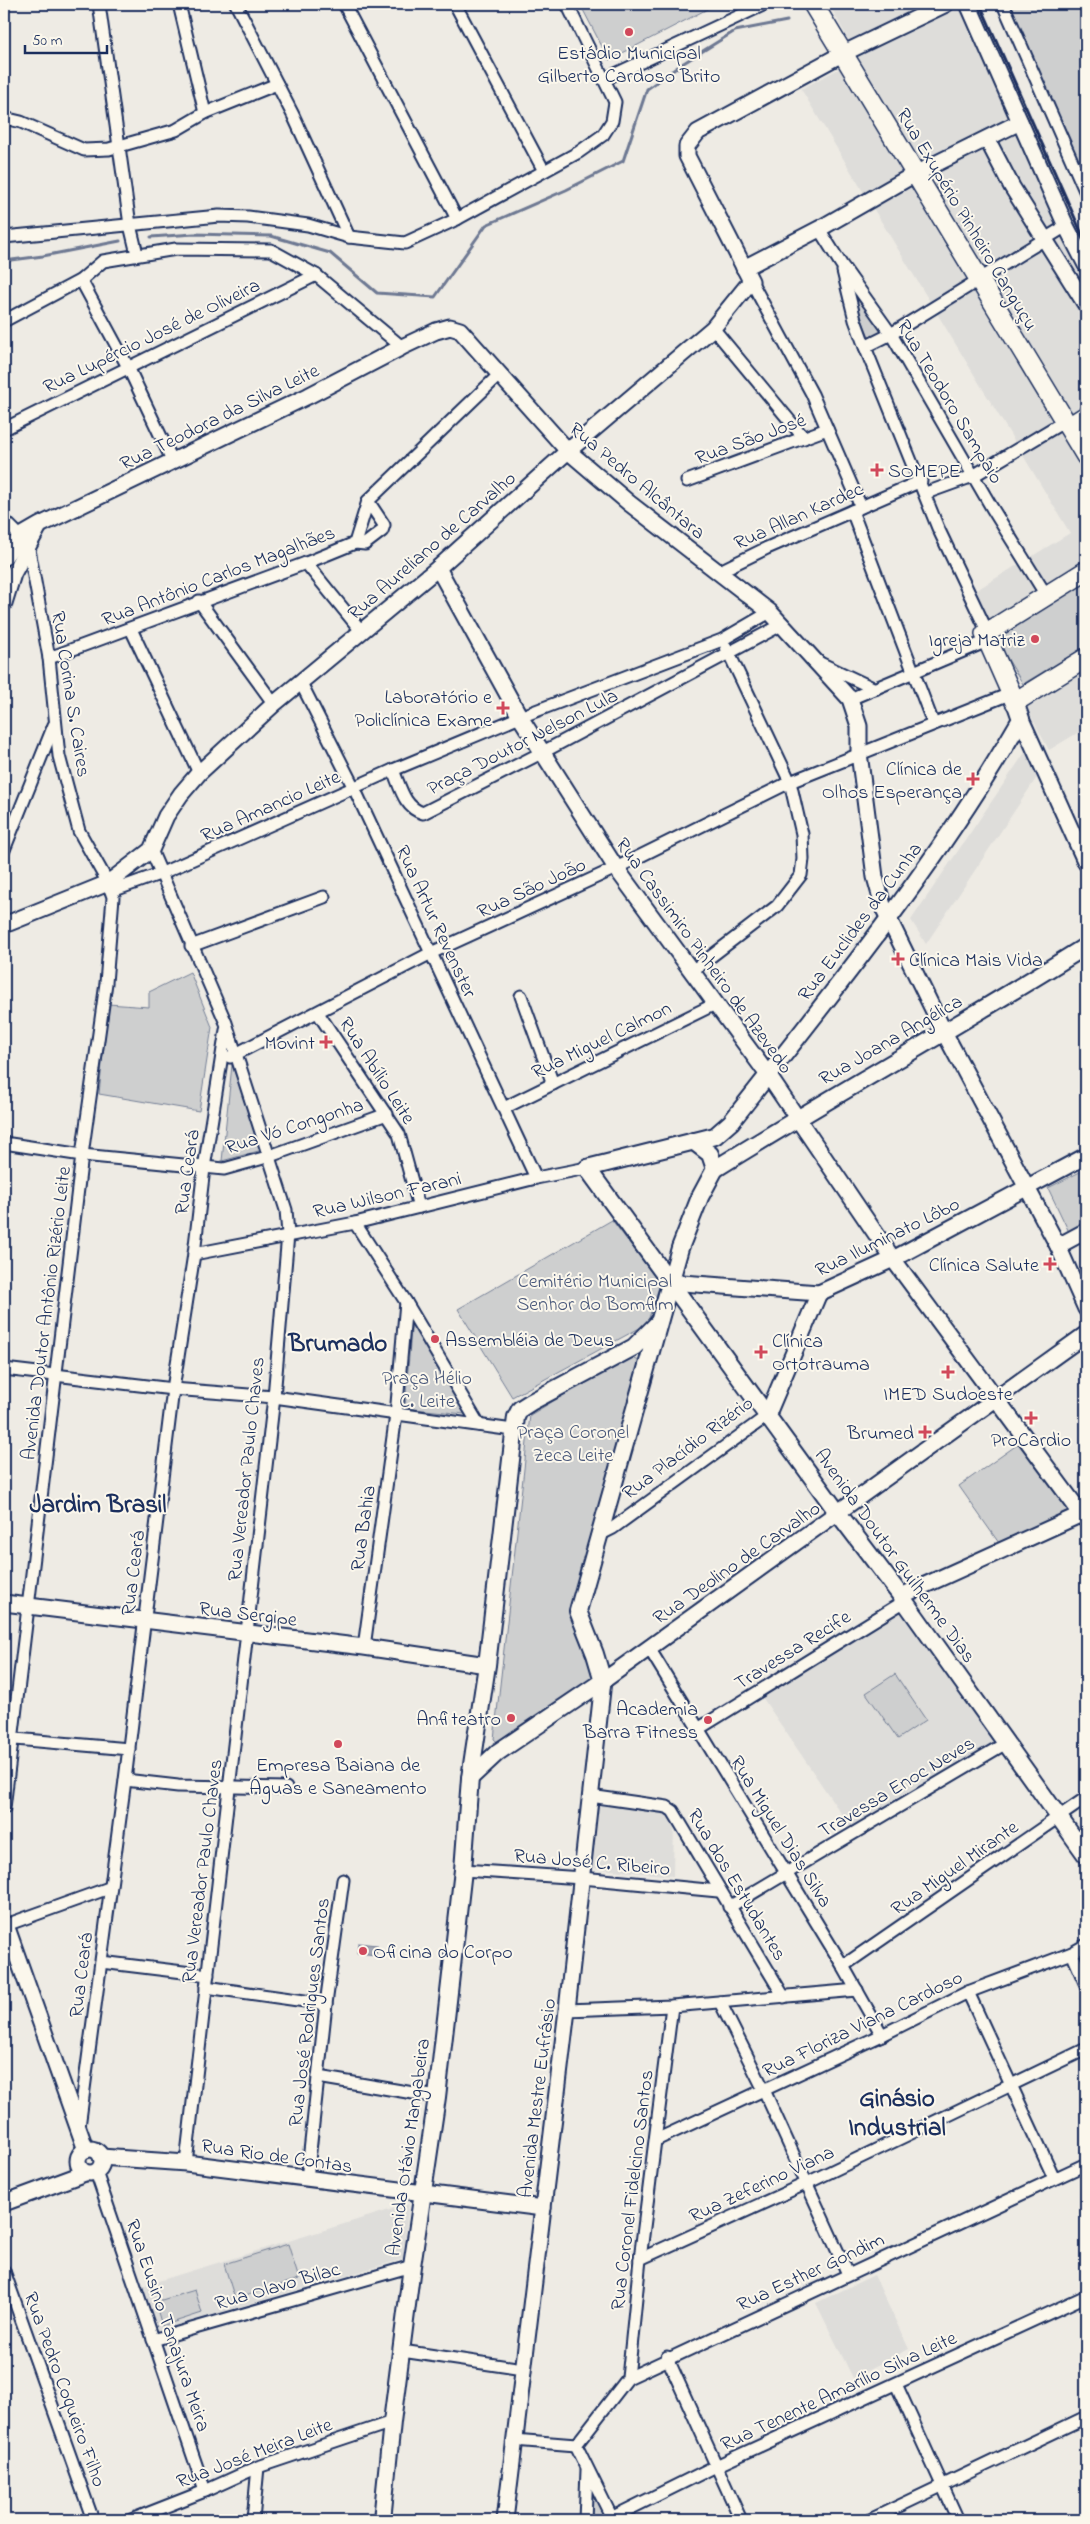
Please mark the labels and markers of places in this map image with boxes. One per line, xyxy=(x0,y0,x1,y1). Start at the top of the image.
marker: Estádio Municipal Gilberto Cardoso Brito xyxy=(623,26,635,38)
place label: Estádio Municipal Gilberto Cardoso Brito xyxy=(538,40,720,92)
place label: SOMEPE xyxy=(888,458,961,487)
marker: SOMEPE xyxy=(870,463,884,477)
place label: Igreja Matriz xyxy=(929,627,1026,657)
marker: Igreja Matriz xyxy=(1029,633,1041,645)
place label: Laboratório e Policlínica Exame xyxy=(355,684,492,736)
marker: Laboratório e Policlínica Exame xyxy=(496,701,510,715)
place label: Clínica de Olhos Esperança xyxy=(822,756,962,808)
marker: Clínica de Olhos Esperança xyxy=(966,772,980,786)
place label: Clínica Mais Vida xyxy=(909,947,1043,976)
marker: Clínica Mais Vida xyxy=(891,952,905,966)
place label: Movint xyxy=(265,1030,315,1059)
marker: Movint xyxy=(319,1035,333,1049)
place label: Clínica Salute xyxy=(929,1252,1039,1281)
marker: Clínica Salute xyxy=(1043,1257,1057,1271)
place label: Assembléia de Deus xyxy=(445,1327,614,1356)
place label: Clínica Ortotrauma xyxy=(772,1328,870,1380)
marker: Assembléia de Deus xyxy=(429,1333,441,1345)
marker: Clínica Ortotrauma xyxy=(754,1345,768,1359)
marker: IMED Sudoeste xyxy=(941,1365,955,1379)
place label: IMED Sudoeste xyxy=(883,1381,1013,1410)
marker: ProCardio xyxy=(1024,1411,1038,1425)
place label: Brumed xyxy=(846,1420,914,1449)
marker: Brumed xyxy=(918,1425,932,1439)
place label: ProCardio xyxy=(991,1427,1071,1456)
place label: Academia Barra Fitness xyxy=(582,1696,698,1748)
place label: Anfiteatro xyxy=(416,1706,501,1735)
marker: Anfiteatro xyxy=(505,1712,517,1724)
marker: Academia Barra Fitness xyxy=(702,1714,714,1726)
marker: Empresa Baiana de Águas e Saneamento xyxy=(332,1738,344,1750)
place label: Empresa Baiana de Águas e Saneamento xyxy=(249,1752,427,1805)
place label: Oficina do Corpo xyxy=(373,1939,513,1968)
marker: Oficina do Corpo xyxy=(357,1945,369,1957)

